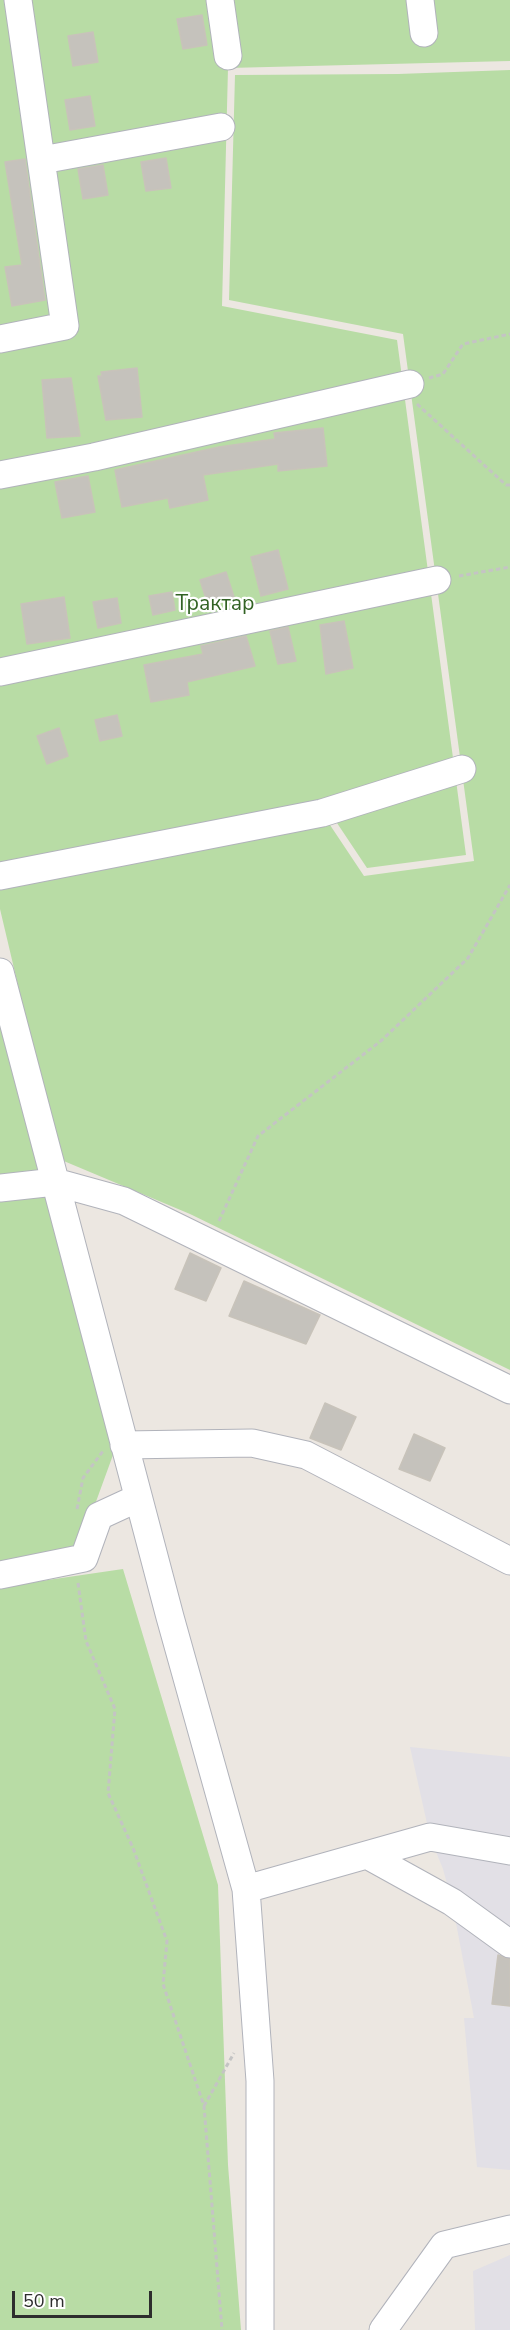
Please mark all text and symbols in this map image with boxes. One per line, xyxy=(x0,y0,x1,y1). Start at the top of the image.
park label: Трактар xyxy=(176,592,254,618)
scale bar xyxy=(15,2279,154,2317)
text: 50 m xyxy=(23,2289,65,2313)

